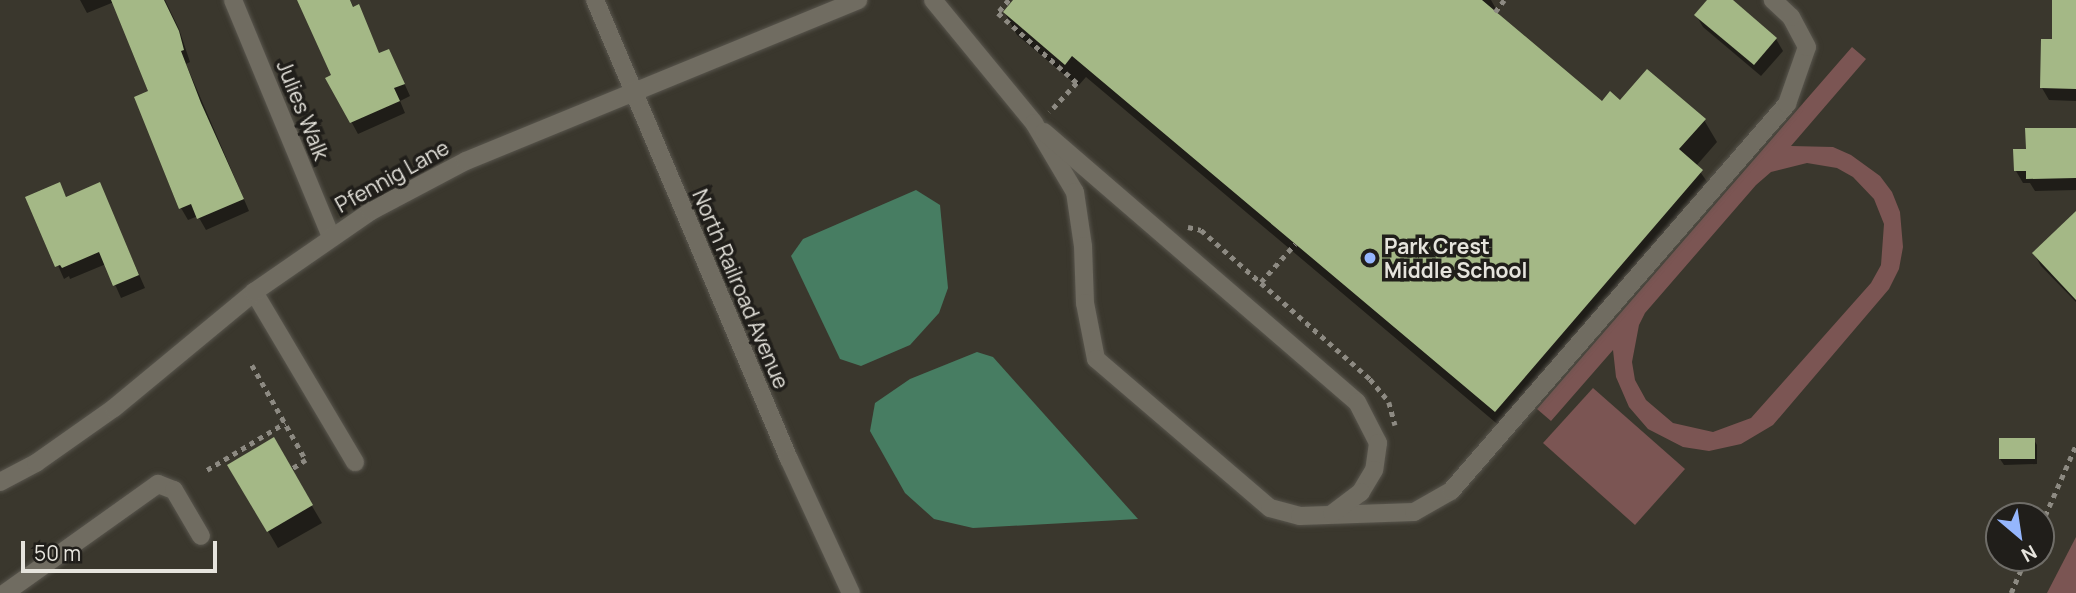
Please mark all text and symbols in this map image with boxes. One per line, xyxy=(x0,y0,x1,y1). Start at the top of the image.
street label: Julies Walk xyxy=(272,57,334,163)
street label: Pfennig Lane xyxy=(331,134,453,218)
street label: North Railroad Avenue xyxy=(688,186,794,392)
place label: Park Crest Middle School xyxy=(1384,233,1527,283)
marker: Park Crest Middle School xyxy=(1362,250,1378,266)
north arrow xyxy=(1985,502,2055,572)
scale bar xyxy=(24,526,220,570)
text: 50 m xyxy=(34,539,81,567)
text: N xyxy=(2017,539,2041,568)

